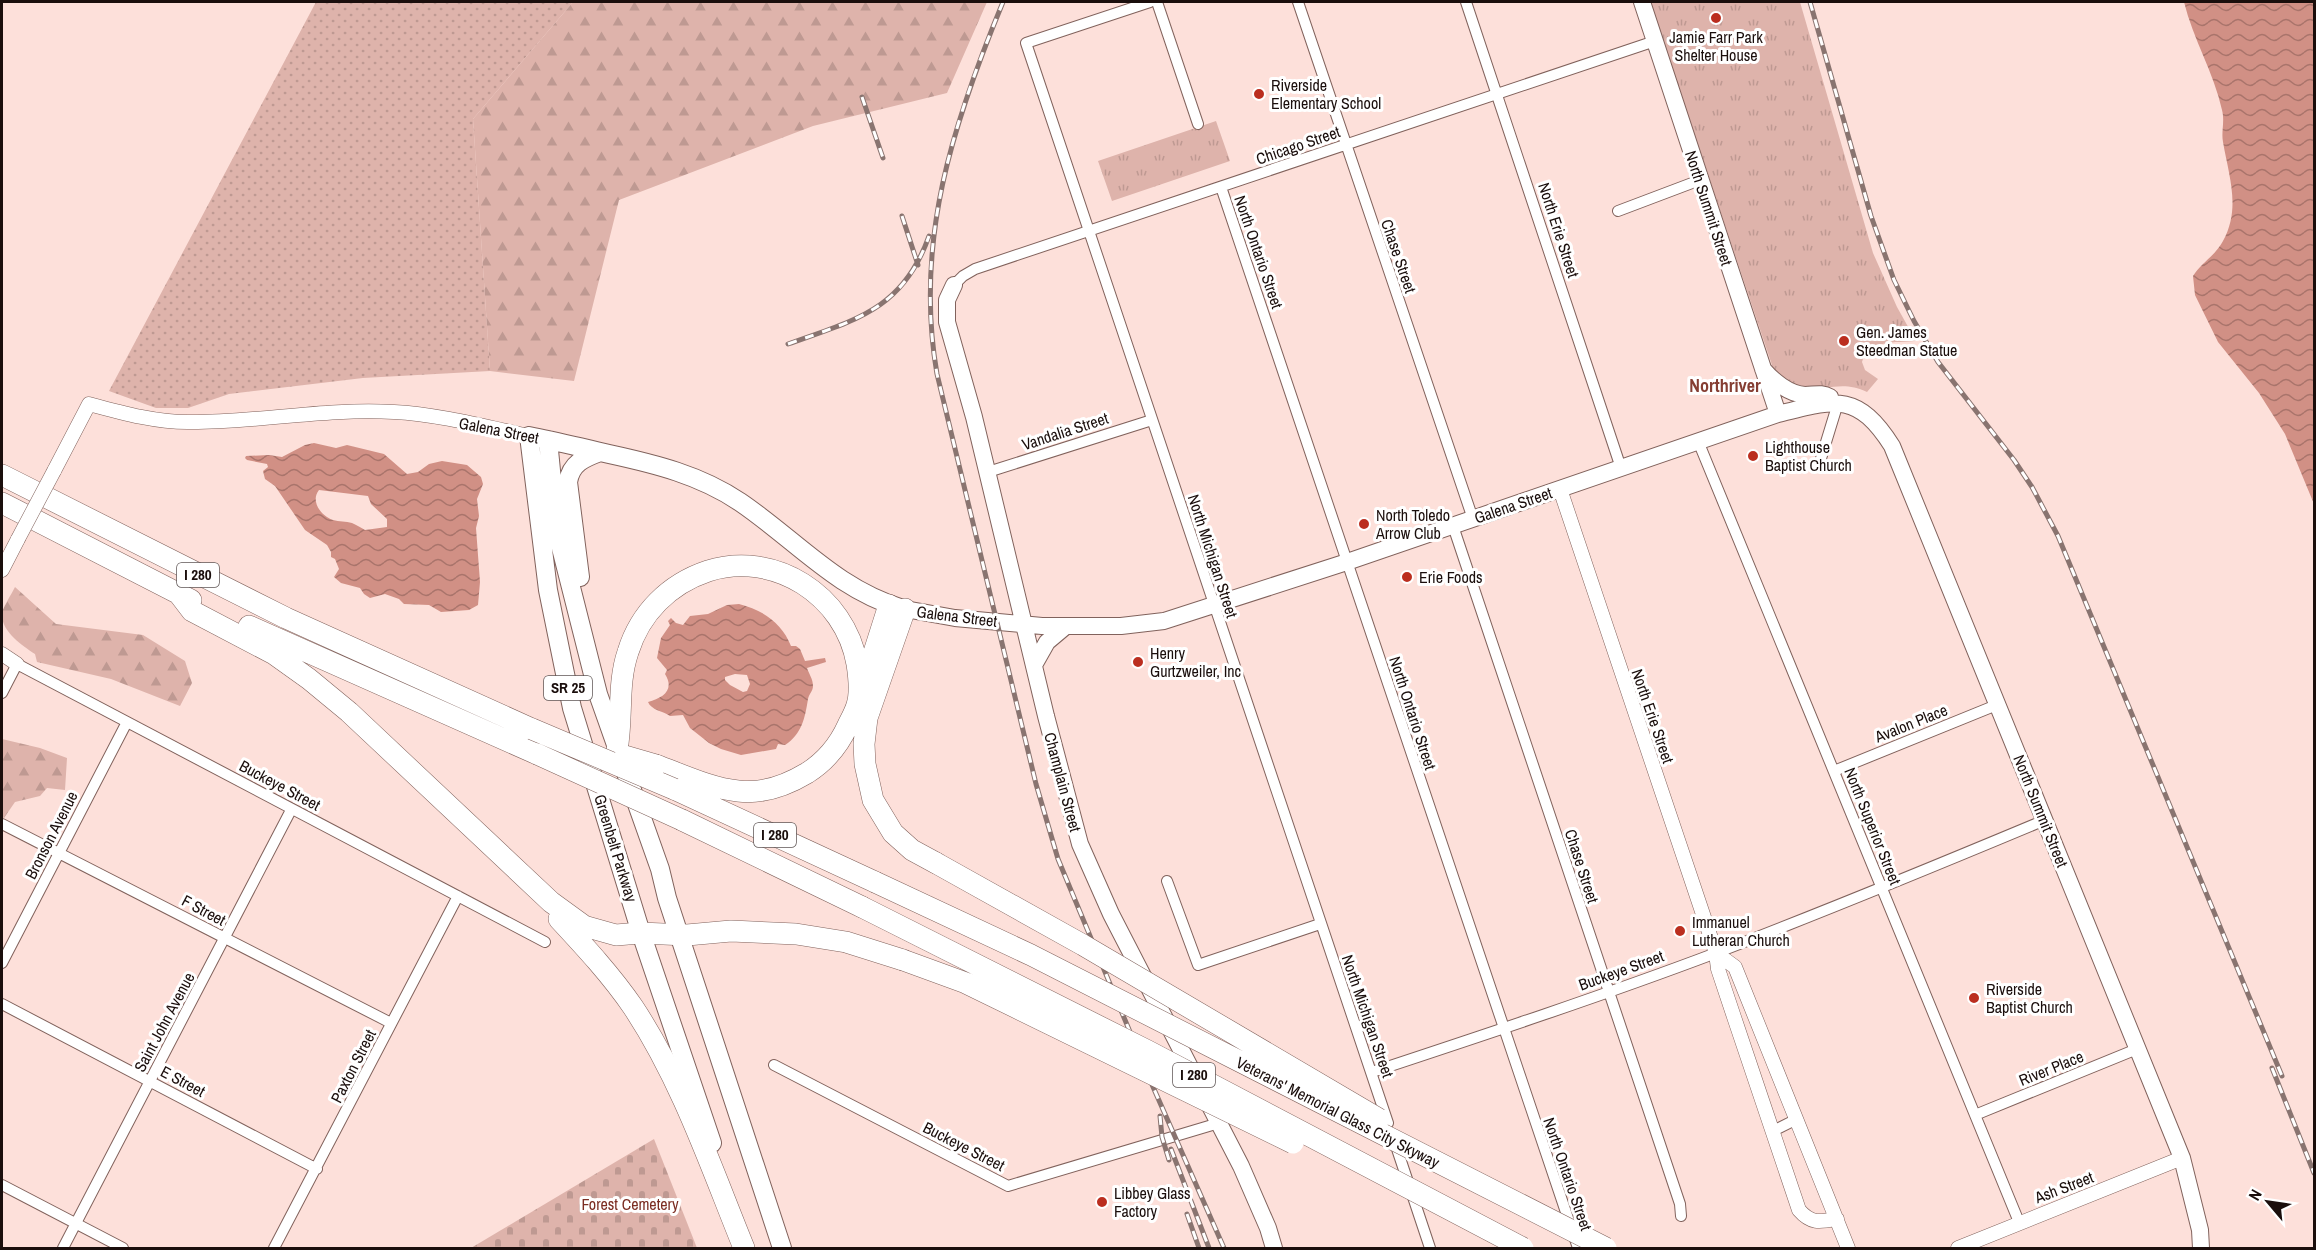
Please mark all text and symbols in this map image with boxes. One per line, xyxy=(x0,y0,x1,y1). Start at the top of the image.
marker: Jamie Farr Park Shelter House xyxy=(1709,11,1723,25)
place label: Jamie Farr Park Shelter House xyxy=(1669,26,1763,66)
place label: Riverside Elementary School xyxy=(1271,74,1381,114)
marker: Riverside Elementary School xyxy=(1252,87,1266,101)
street label: Chicago Street xyxy=(1253,120,1343,170)
street label: North Summit Street xyxy=(1680,148,1738,269)
street label: North Erie Street xyxy=(1533,180,1585,281)
street label: North Ontario Street xyxy=(1229,193,1289,312)
street label: Chase Street xyxy=(1376,216,1422,296)
place label: Gen. James Steedman Statue xyxy=(1856,321,1957,361)
marker: Gen. James Steedman Statue xyxy=(1837,334,1851,348)
district label: Northriver xyxy=(1689,373,1761,398)
street label: Vandalia Street xyxy=(1019,407,1111,455)
street label: Galena Street xyxy=(457,411,541,449)
place label: Lighthouse Baptist Church xyxy=(1765,436,1852,476)
marker: Lighthouse Baptist Church xyxy=(1746,449,1760,463)
street label: Galena Street xyxy=(1471,481,1555,529)
street label: North Michigan Street xyxy=(1183,492,1243,621)
place label: North Toledo Arrow Club xyxy=(1375,504,1450,544)
marker: North Toledo Arrow Club xyxy=(1357,517,1371,531)
road number: I 280 xyxy=(177,563,219,587)
place label: Erie Foods xyxy=(1419,566,1483,588)
marker: Erie Foods xyxy=(1400,570,1414,584)
street label: Galena Street xyxy=(915,600,999,632)
place label: Henry Gurtzweiler, Inc xyxy=(1150,642,1242,682)
street label: North Ontario Street xyxy=(1384,653,1442,773)
marker: Henry Gurtzweiler, Inc xyxy=(1131,655,1145,669)
street label: North Erie Street xyxy=(1627,666,1680,766)
road number: SR 25 xyxy=(544,676,592,700)
street label: Avalon Place xyxy=(1871,698,1951,748)
street label: Champlain Street xyxy=(1039,730,1087,834)
street label: North Summit Street xyxy=(2008,751,2074,871)
street label: Buckeye Street xyxy=(236,754,325,816)
street label: North Superior Street xyxy=(1839,764,1907,888)
street label: Bronson Avenue xyxy=(19,787,83,883)
street label: Greenbelt Parkway xyxy=(589,791,643,905)
road number: I 280 xyxy=(754,823,796,847)
street label: Chase Street xyxy=(1560,826,1604,906)
street label: F Street xyxy=(178,889,230,931)
place label: Immanuel Lutheran Church xyxy=(1692,911,1790,951)
marker: Immanuel Lutheran Church xyxy=(1673,924,1687,938)
street label: Buckeye Street xyxy=(1575,944,1667,996)
street label: North Michigan Street xyxy=(1337,952,1399,1081)
street label: Saint John Avenue xyxy=(128,968,200,1076)
place label: Riverside Baptist Church xyxy=(1986,978,2073,1018)
marker: Riverside Baptist Church xyxy=(1967,991,1981,1005)
street label: Paxton Street xyxy=(325,1025,381,1106)
street label: River Place xyxy=(2015,1045,2087,1091)
street label: Veterans' Memorial Glass City Skyway xyxy=(1232,1051,1444,1173)
street label: E Street xyxy=(157,1060,209,1102)
road number: I 280 xyxy=(1173,1063,1215,1087)
street label: North Ontario Street xyxy=(1538,1115,1598,1234)
street label: Buckeye Street xyxy=(919,1116,1009,1176)
street label: Ash Street xyxy=(2031,1166,2097,1209)
north arrow xyxy=(2238,1172,2298,1232)
place label: Libbey Glass Factory xyxy=(1114,1182,1191,1222)
text: N xyxy=(2243,1185,2267,1204)
park label: Forest Cemetery xyxy=(581,1193,679,1215)
marker: Libbey Glass Factory xyxy=(1095,1195,1109,1209)

